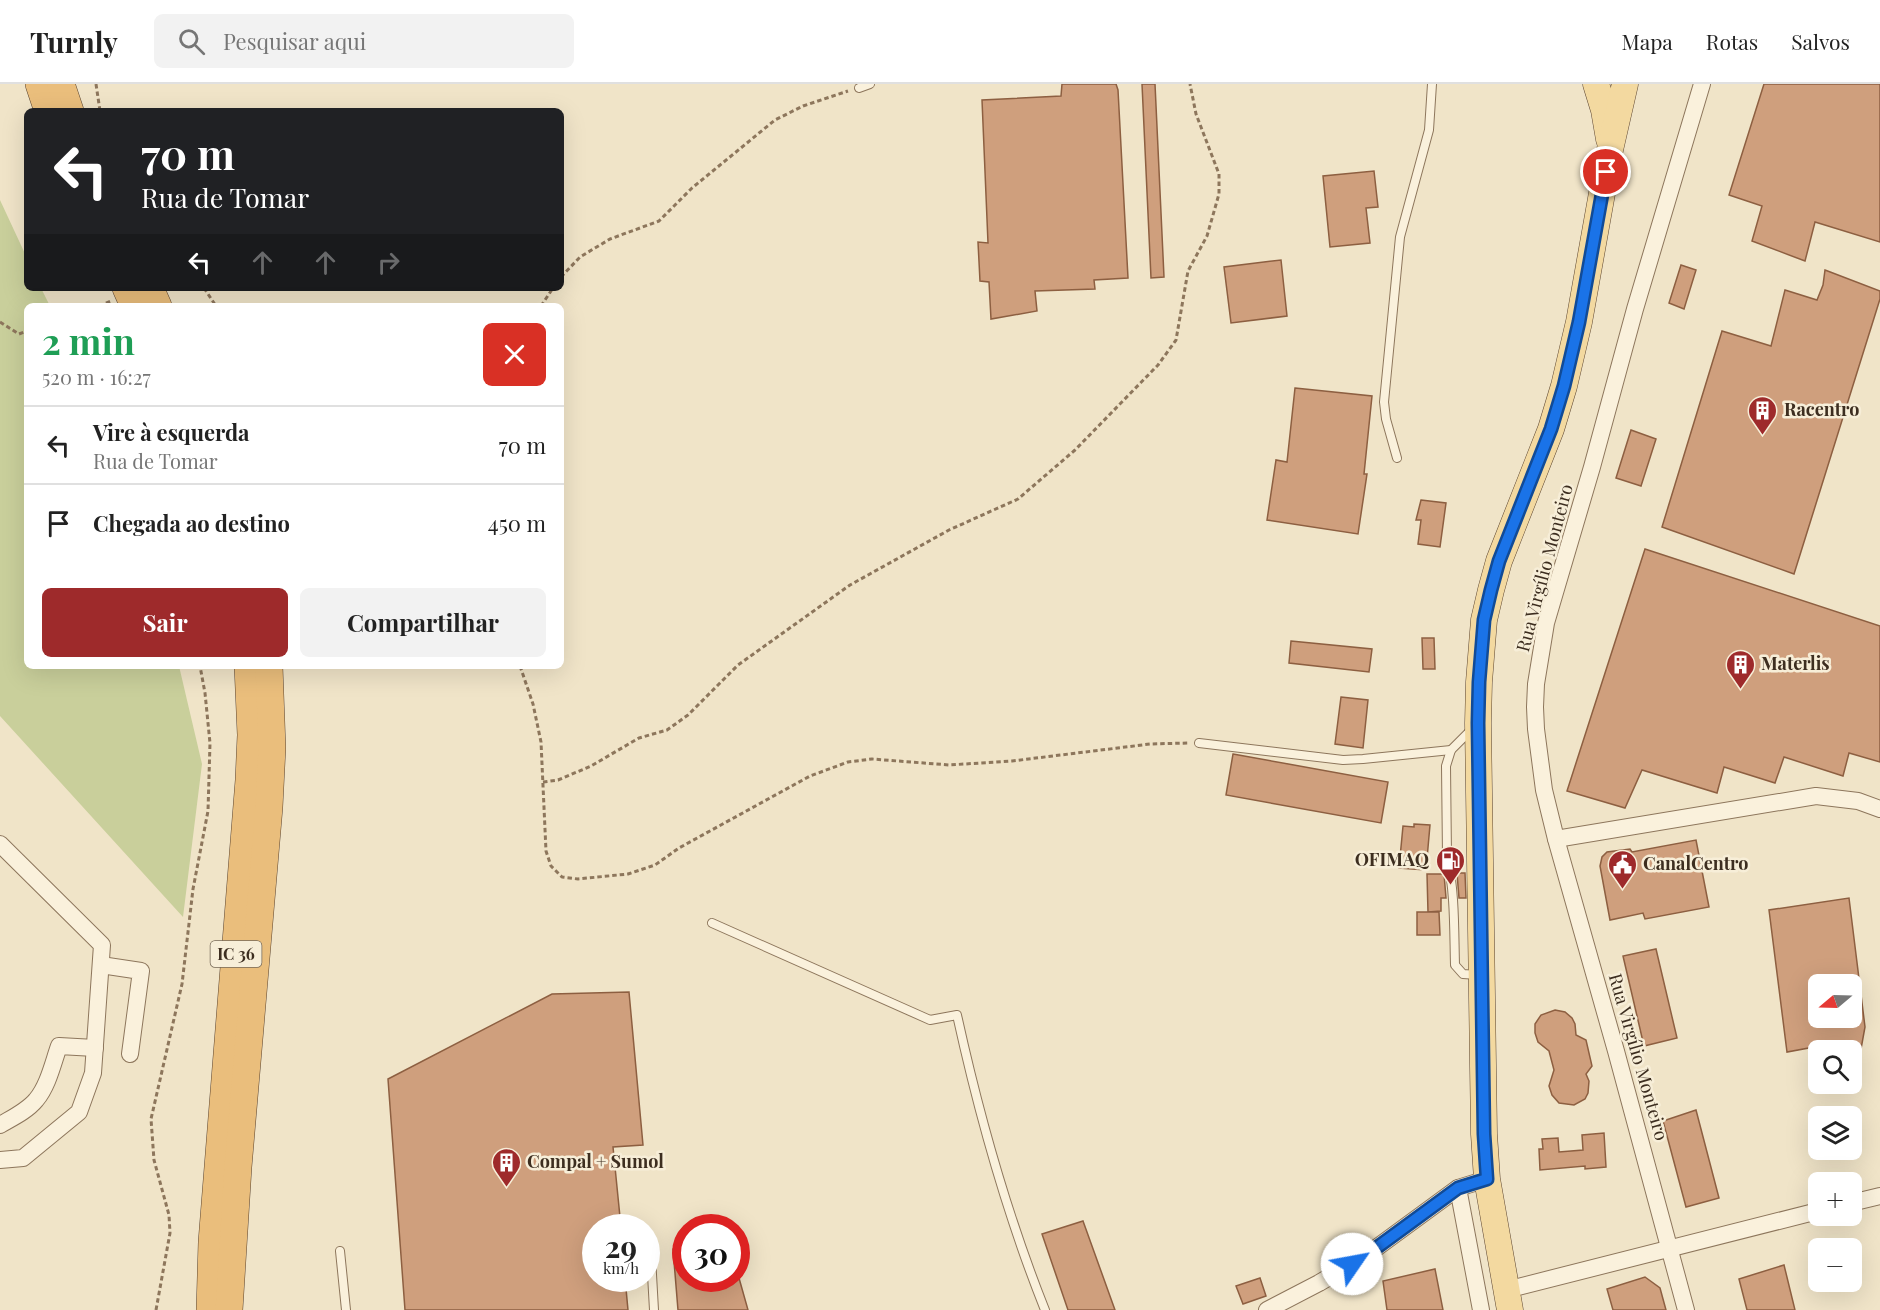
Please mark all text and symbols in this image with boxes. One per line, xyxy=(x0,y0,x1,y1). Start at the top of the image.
search box xyxy=(154,14,574,68)
text: Turnly xyxy=(30,23,118,60)
icon: search xyxy=(175,25,208,58)
text: Pesquisar aqui xyxy=(223,26,366,56)
text: Mapa xyxy=(1622,27,1673,55)
text: Rotas xyxy=(1706,27,1758,55)
text: Salvos xyxy=(1791,27,1850,55)
text: 70 m xyxy=(141,125,235,181)
icon: left xyxy=(42,132,120,210)
pin xyxy=(1580,146,1631,197)
icon: arrive xyxy=(1589,155,1622,188)
text: Rua de Tomar xyxy=(141,179,309,215)
icon: left xyxy=(183,246,216,279)
icon: ahead xyxy=(246,246,279,279)
icon: ahead xyxy=(309,246,342,279)
icon: right xyxy=(372,246,405,279)
text: 2 min xyxy=(42,316,135,364)
button: close xyxy=(483,323,546,386)
text: 520 m · 16:27 xyxy=(42,363,151,390)
building icon: Racentro xyxy=(1747,394,1779,436)
place label: Racentro xyxy=(1784,397,1859,421)
text: Vire à esquerda xyxy=(93,417,250,447)
icon: left xyxy=(42,429,75,462)
text: 70 m xyxy=(499,430,546,460)
text: Rua de Tomar xyxy=(93,447,218,474)
street label: Rua Virgílio Monteiro xyxy=(1510,481,1578,654)
icon: arrive xyxy=(42,507,75,540)
text: Chegada ao destino xyxy=(93,508,290,538)
text: 450 m xyxy=(488,508,546,538)
button: Sair xyxy=(42,588,288,657)
button: Compartilhar xyxy=(300,588,546,657)
building icon: Materlis xyxy=(1724,648,1756,690)
place label: Materlis xyxy=(1761,651,1830,675)
fuel station icon: OFIMAQ xyxy=(1434,844,1466,886)
place label: OFIMAQ xyxy=(1355,847,1430,871)
public building icon: CanalCentro xyxy=(1606,848,1638,890)
place label: CanalCentro xyxy=(1643,851,1748,875)
road number: IC 36 xyxy=(210,941,262,967)
street label: Rua Virgílio Monteiro xyxy=(1604,970,1674,1143)
north arrow xyxy=(1808,974,1862,1028)
map controls xyxy=(1808,974,1862,1292)
button: search xyxy=(1808,1040,1862,1094)
button: layers xyxy=(1808,1106,1862,1160)
building icon: Compal + Sumol xyxy=(490,1146,522,1188)
place label: Compal + Sumol xyxy=(527,1149,664,1173)
button: + xyxy=(1808,1172,1862,1226)
speed limit sign: 30 xyxy=(672,1214,750,1292)
text: 29 xyxy=(605,1226,637,1266)
position arrow xyxy=(1320,1232,1384,1296)
button: − xyxy=(1808,1238,1862,1292)
text: km/h xyxy=(603,1258,639,1278)

